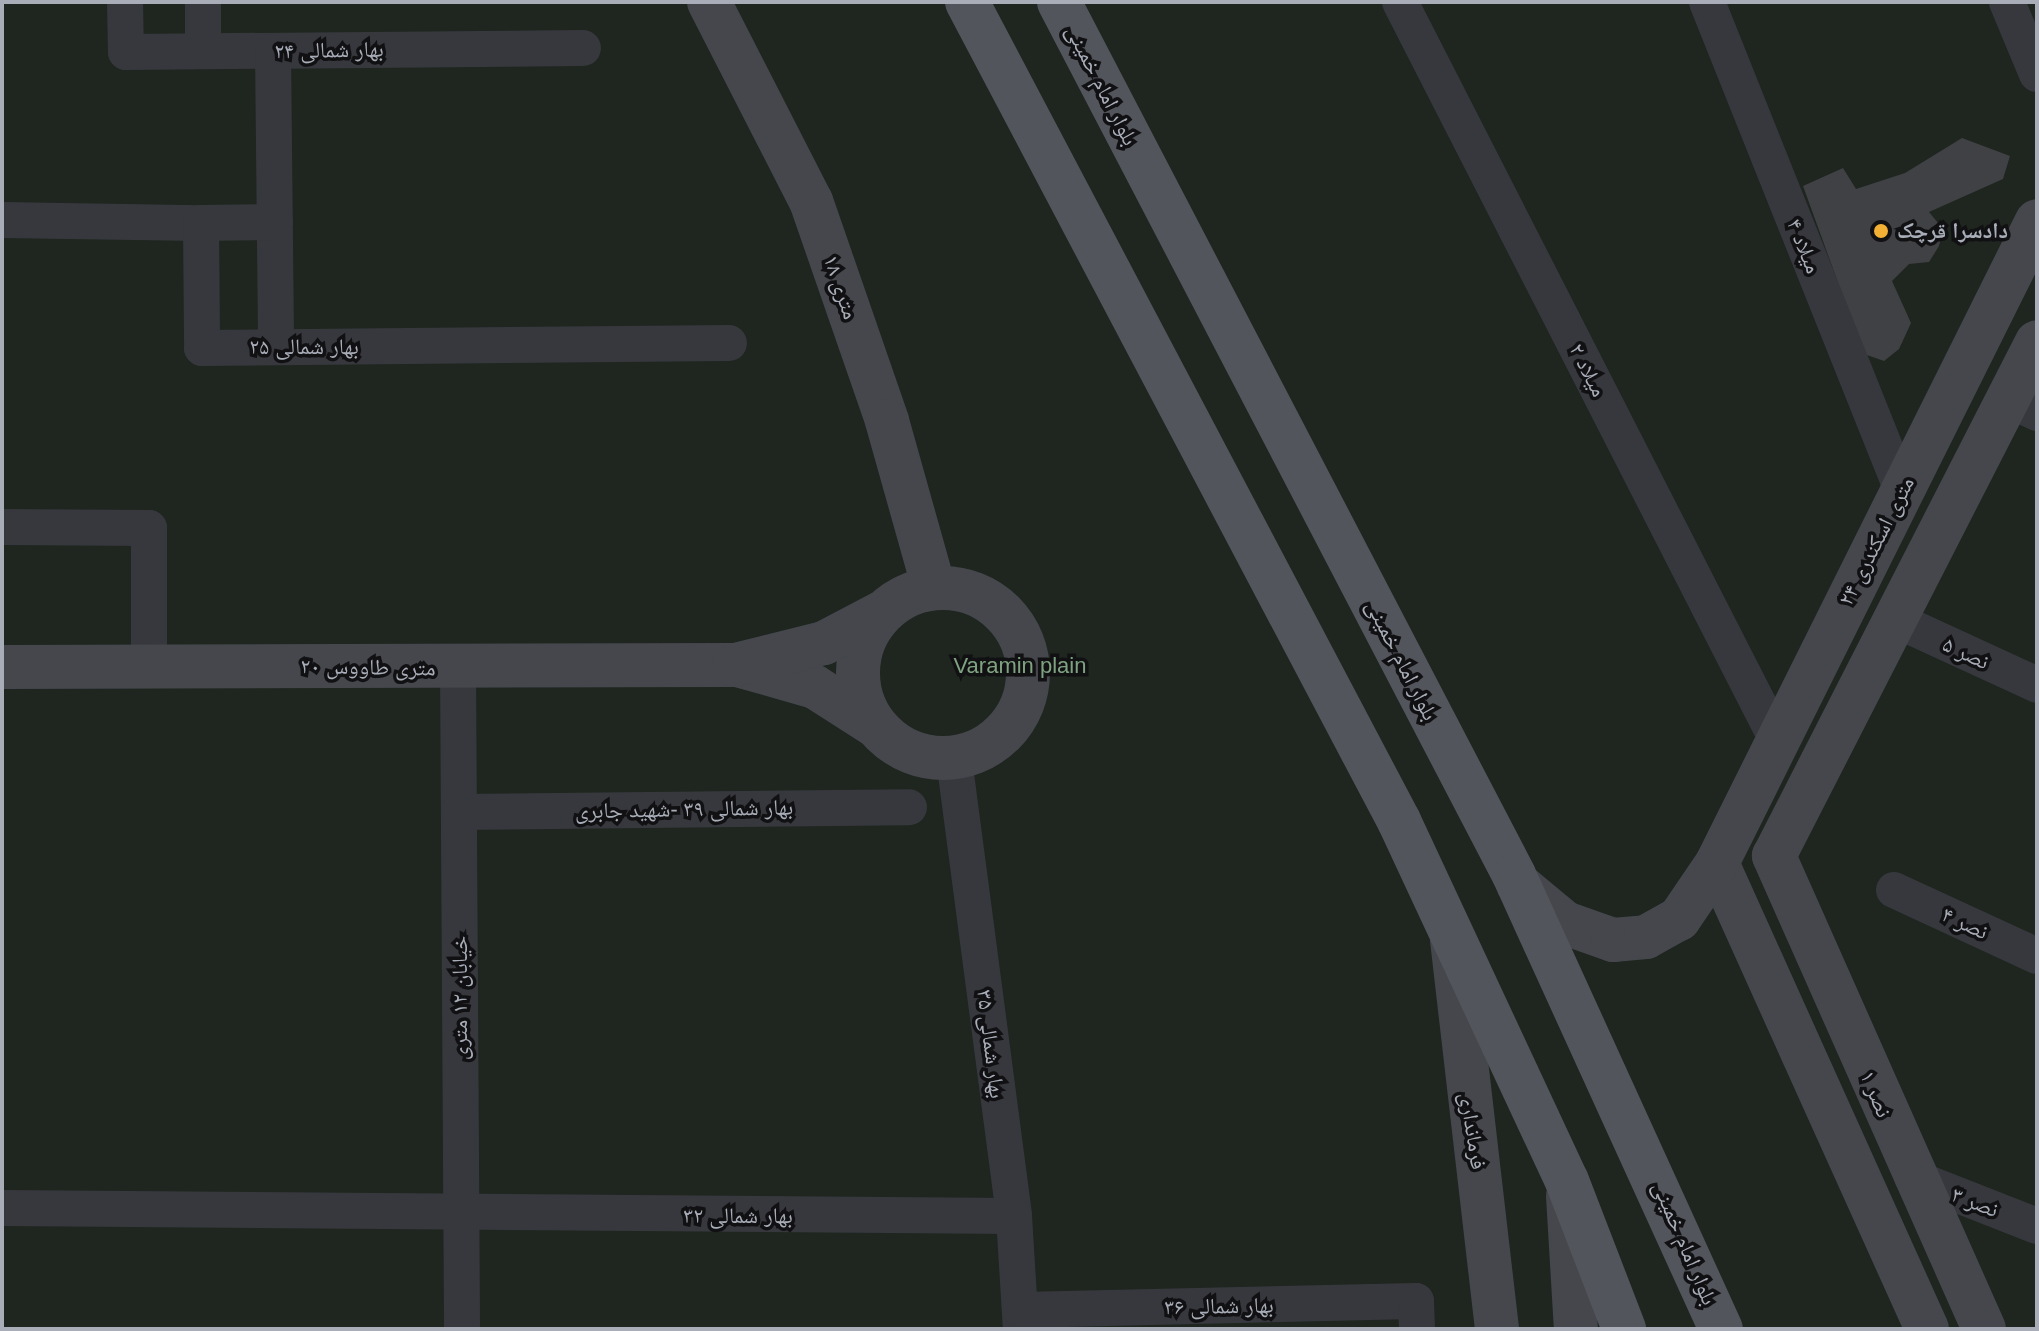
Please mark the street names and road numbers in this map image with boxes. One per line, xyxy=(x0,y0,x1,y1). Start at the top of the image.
street label: بلوار امام خمینی xyxy=(1060,20,1144,150)
street label: بهار شمالی ۲۴ xyxy=(274,36,384,64)
street label: میلاد ۴ xyxy=(1781,215,1827,277)
street label: ۱۸ متری xyxy=(818,251,864,323)
street label: بهار شمالی ۲۵ xyxy=(249,334,359,360)
street label: میلاد ۲ xyxy=(1563,339,1613,401)
street label: ۲۴ متری اسکندری xyxy=(1832,472,1920,610)
street label: بلوار امام خمینی xyxy=(1360,595,1444,725)
street label: نصر ۵ xyxy=(1939,631,1993,675)
street label: ۲۰ متری طاووس xyxy=(300,653,436,681)
street label: بهار شمالی ۳۹ -شهید جابری xyxy=(575,794,793,824)
street label: نصر ۴ xyxy=(1938,901,1992,945)
street label: خیابان ۱۲ متری xyxy=(447,936,473,1060)
street label: بهار شمالی ۳۵ xyxy=(971,988,1011,1100)
street label: نصر ۱ xyxy=(1854,1067,1898,1121)
street label: فرمانداری xyxy=(1454,1091,1492,1171)
street label: بلوار امام خمینی xyxy=(1647,1177,1723,1309)
street label: نصر ۳ xyxy=(1948,1181,2002,1223)
street label: بهار شمالی ۳۲ xyxy=(683,1203,793,1229)
street label: بهار شمالی ۳۶ xyxy=(1164,1292,1274,1320)

